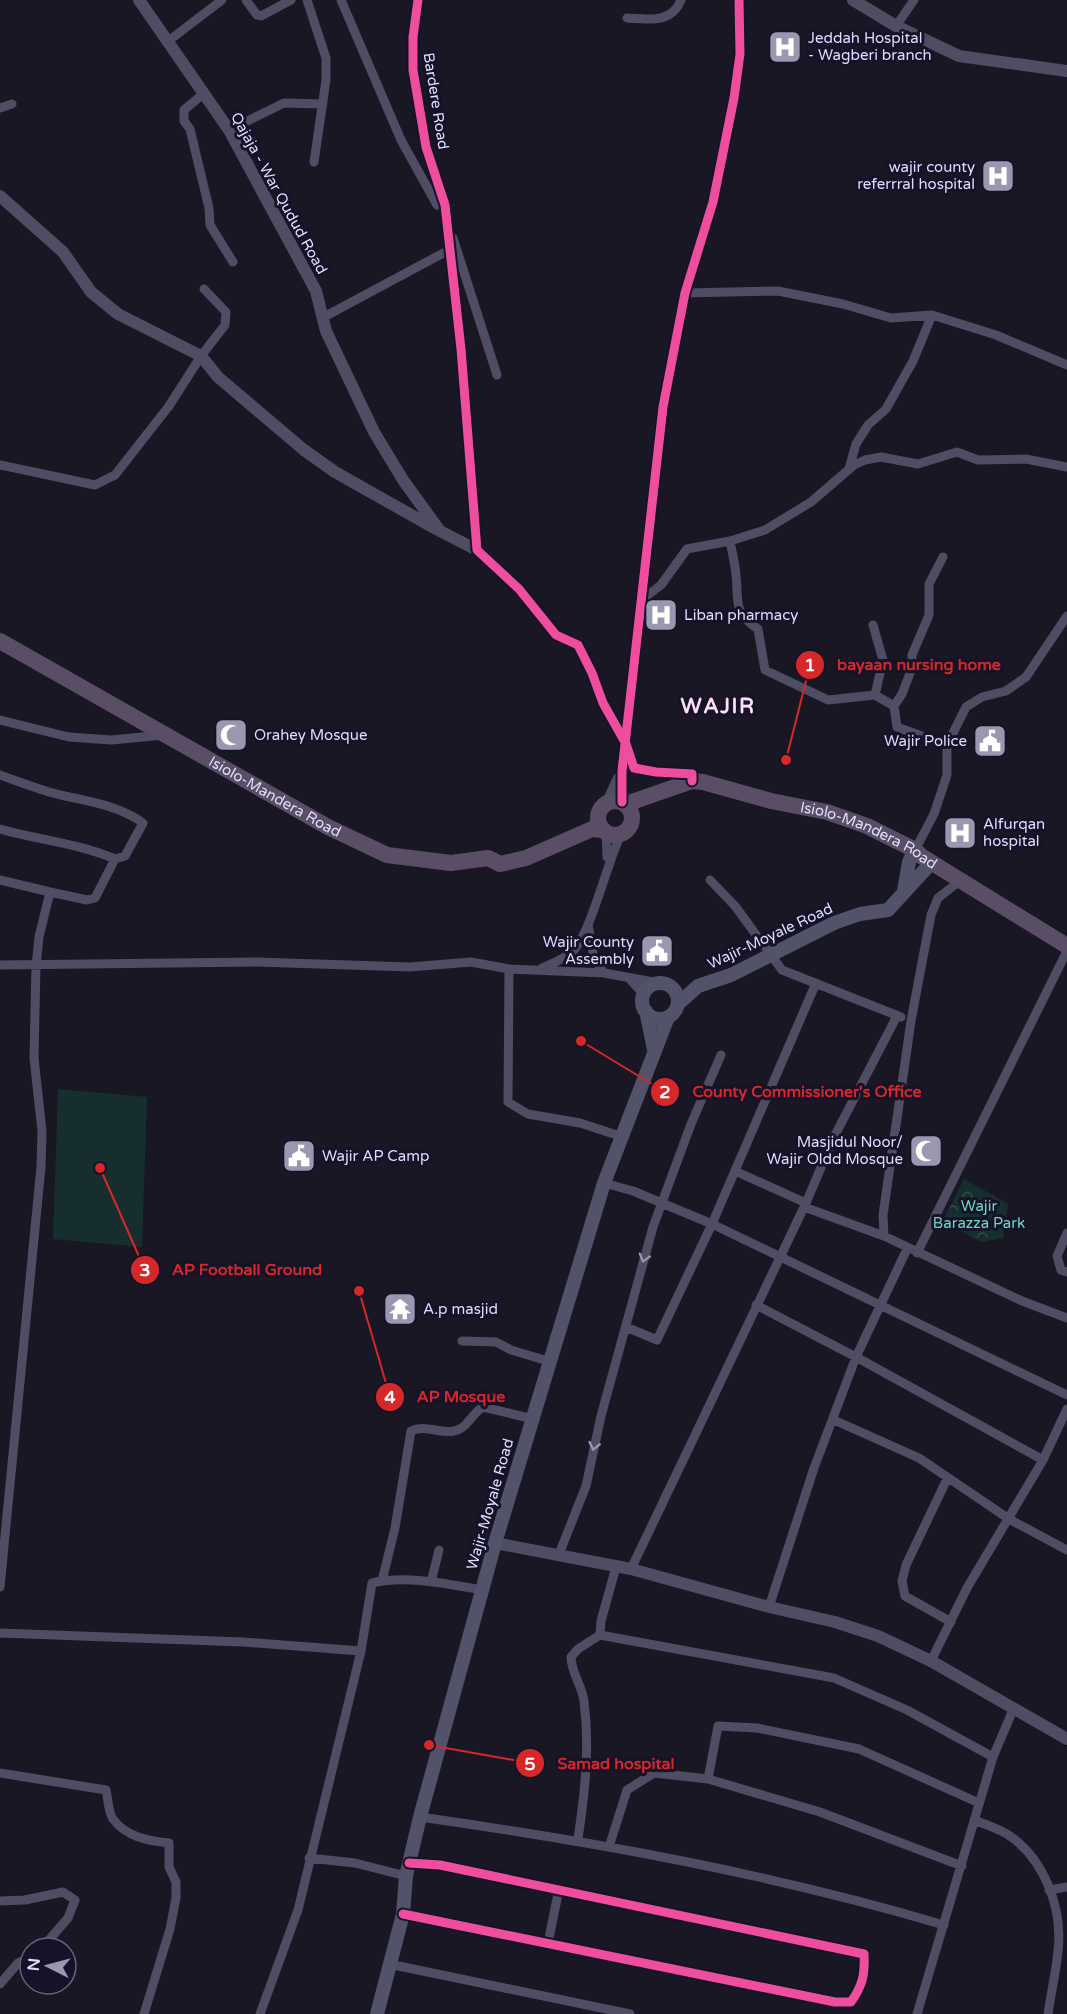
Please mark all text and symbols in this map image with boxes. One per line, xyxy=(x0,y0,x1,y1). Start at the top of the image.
hospital icon: Jeddah Hospital - Wagberi branch xyxy=(767,29,803,65)
place label: Jeddah Hospital - Wagberi branch xyxy=(808,29,932,64)
street label: Bardere Road xyxy=(419,51,453,151)
street label: Qajaja - War Qudud Road xyxy=(227,109,331,277)
place label: wajir county referrral hospital xyxy=(857,158,975,193)
hospital icon: wajir county referrral hospital xyxy=(980,158,1016,194)
hospital icon: Liban pharmacy xyxy=(643,597,679,633)
place label: Liban pharmacy xyxy=(684,606,798,624)
callout: bayaan nursing home xyxy=(795,648,1013,682)
text: 1 xyxy=(804,654,816,676)
text: bayaan nursing home xyxy=(837,655,1001,675)
district label: WAJIR xyxy=(680,694,756,719)
mosque icon: Orahey Mosque xyxy=(213,717,249,753)
public building icon: Wajir Police xyxy=(972,723,1008,759)
place label: Orahey Mosque xyxy=(254,726,367,744)
place label: Wajir Police xyxy=(884,732,967,750)
street label: Isiolo-Mandera Road xyxy=(206,752,344,841)
street label: Isiolo-Mandera Road xyxy=(799,798,941,873)
hospital icon: Alfurqan hospital xyxy=(942,815,978,851)
place label: Alfurqan hospital xyxy=(983,815,1045,850)
street label: Wajir-Moyale Road xyxy=(705,899,835,973)
place label: Wajir County Assembly xyxy=(543,933,634,968)
public building icon: Wajir County Assembly xyxy=(639,933,675,969)
callout: County Commissioner's Office xyxy=(650,1075,933,1109)
text: 2 xyxy=(659,1081,671,1103)
text: County Commissioner's Office xyxy=(692,1082,922,1102)
place label: Masjidul Noor/ Wajir Oldd Mosque xyxy=(767,1133,903,1168)
mosque icon: Masjidul Noor/ Wajir Oldd Mosque xyxy=(908,1133,944,1169)
public building icon: Wajir AP Camp xyxy=(281,1138,317,1174)
place label: Wajir AP Camp xyxy=(322,1147,429,1165)
park label: Wajir Barazza Park xyxy=(933,1197,1025,1232)
one-way arrow xyxy=(639,1252,651,1263)
callout: AP Football Ground xyxy=(130,1253,334,1287)
text: 3 xyxy=(139,1259,151,1281)
text: AP Football Ground xyxy=(172,1260,322,1280)
temple icon: A.p masjid xyxy=(382,1291,418,1327)
place label: A.p masjid xyxy=(423,1300,498,1318)
callout: AP Mosque xyxy=(375,1380,517,1414)
text: 4 xyxy=(384,1386,396,1408)
text: AP Mosque xyxy=(417,1387,505,1407)
street label: Wajir-Moyale Road xyxy=(463,1436,517,1572)
one-way arrow xyxy=(588,1441,601,1451)
callout: Samad hospital xyxy=(515,1746,686,1780)
text: 5 xyxy=(524,1753,536,1775)
text: Samad hospital xyxy=(557,1754,675,1774)
north arrow xyxy=(18,1936,78,1996)
text: N xyxy=(23,1957,45,1972)

